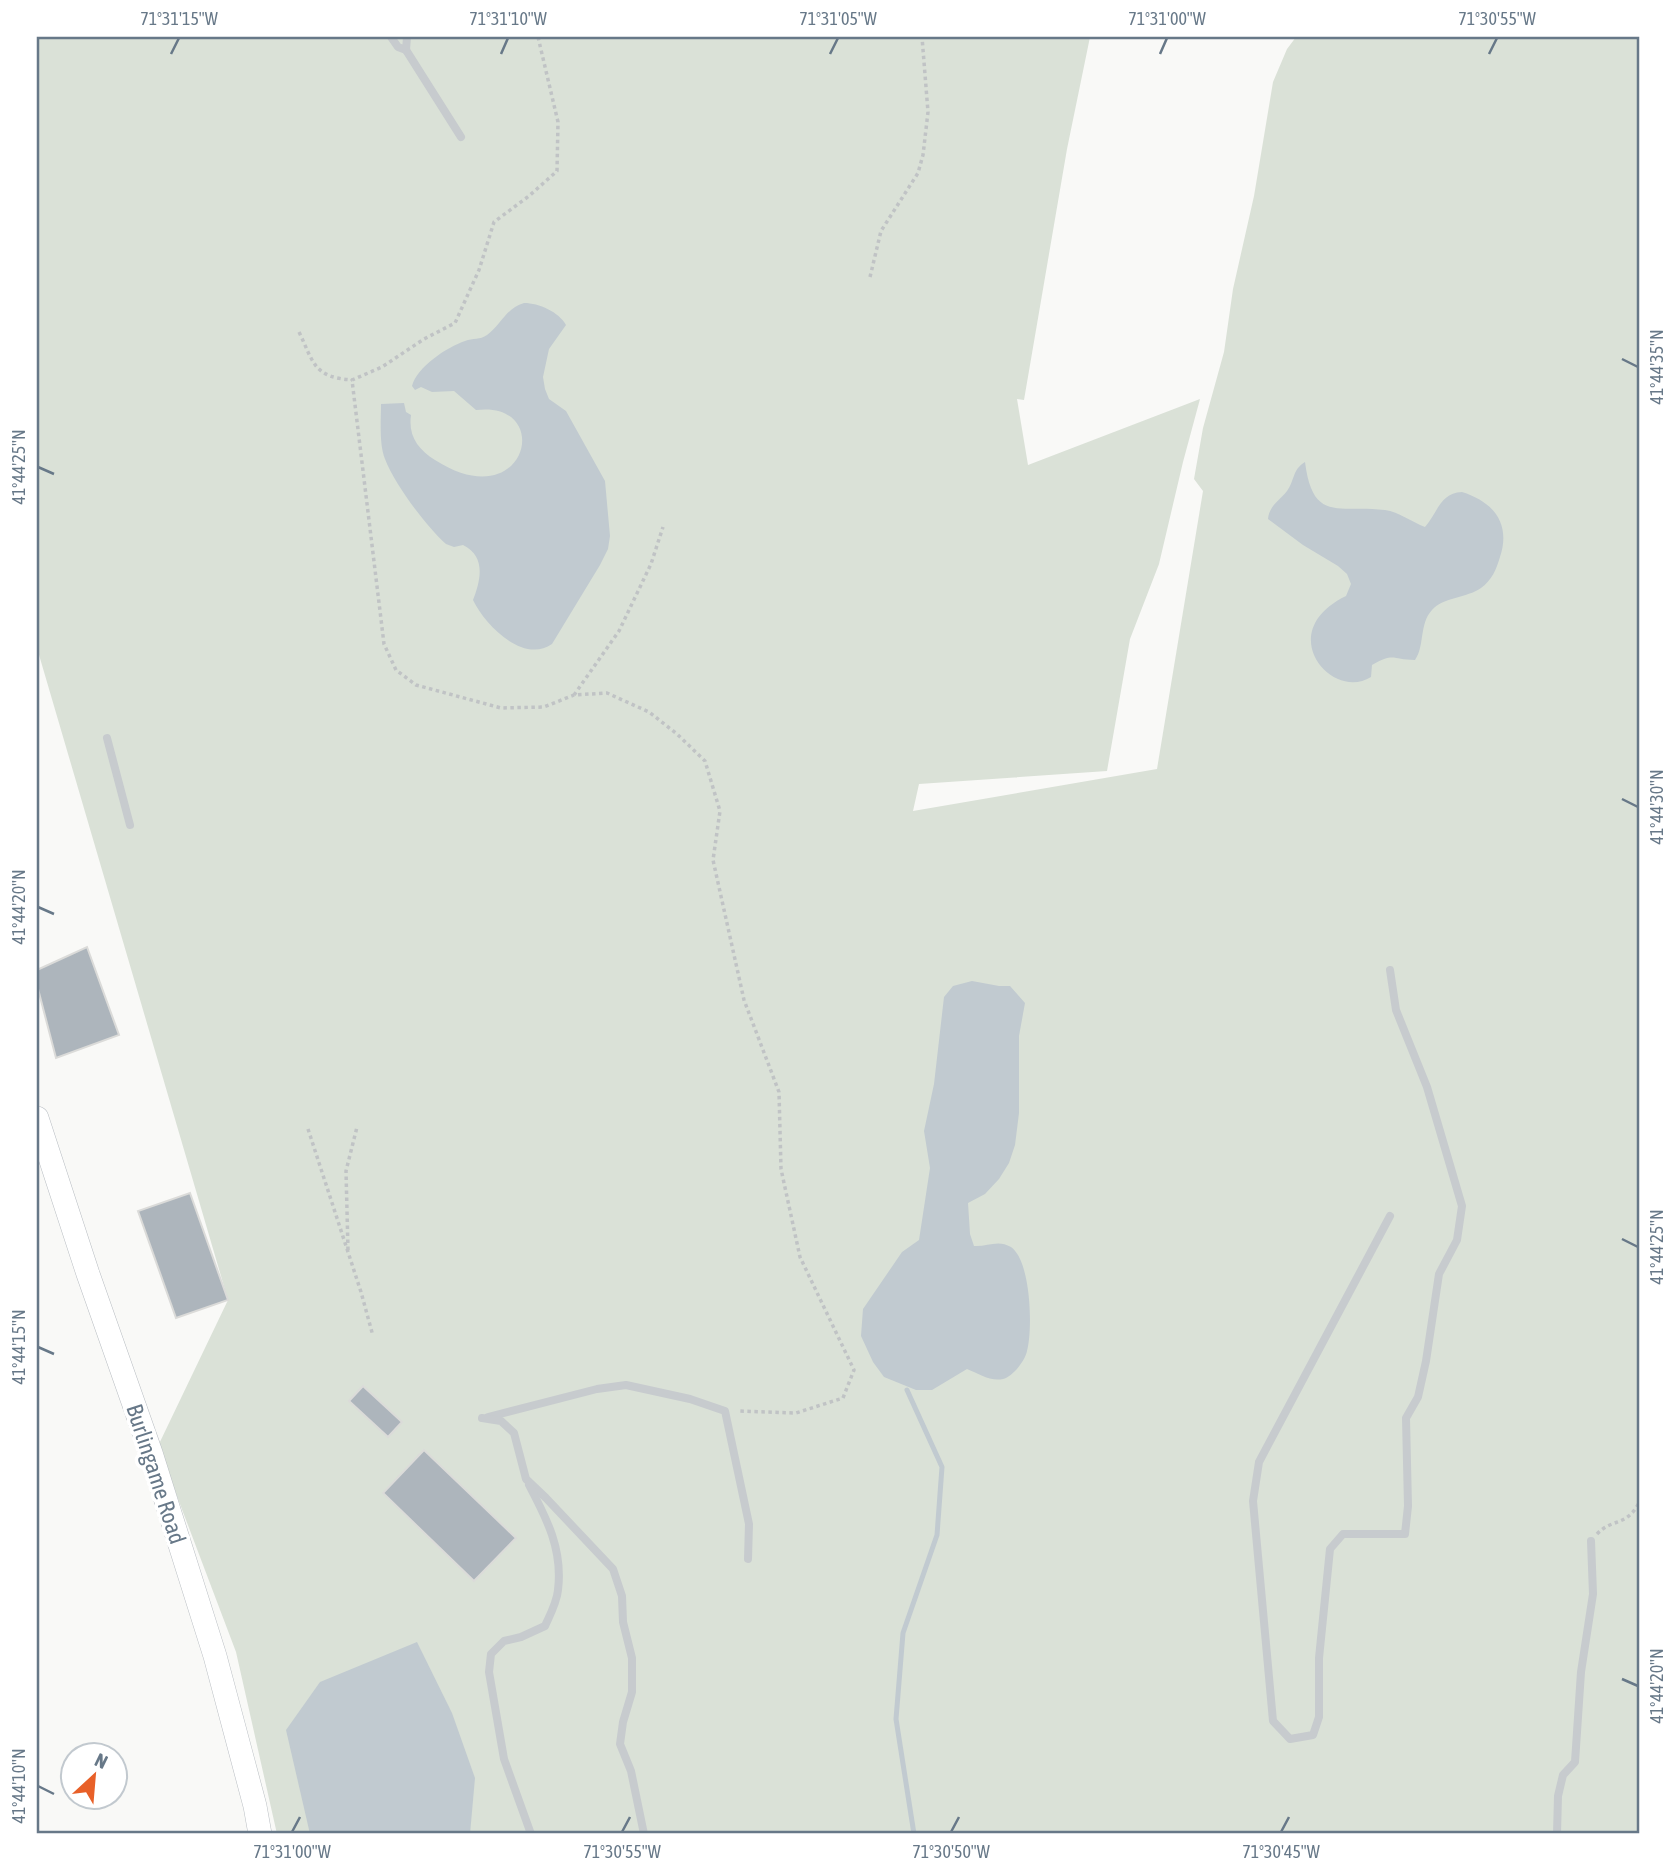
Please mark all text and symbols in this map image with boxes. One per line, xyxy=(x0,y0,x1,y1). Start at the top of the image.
text: 71°31'15"W xyxy=(140,8,218,29)
text: 71°31'10"W xyxy=(469,8,547,29)
text: 71°31'05"W xyxy=(799,8,877,29)
text: 71°31'00"W xyxy=(1128,8,1206,29)
text: 71°30'55"W xyxy=(1458,8,1536,29)
text: 41°44'35"N xyxy=(1646,329,1667,405)
text: 41°44'25"N xyxy=(8,429,29,505)
text: 41°44'30"N xyxy=(1646,769,1667,845)
text: 41°44'20"N xyxy=(8,869,29,945)
text: 41°44'25"N xyxy=(1646,1209,1667,1285)
text: 41°44'15"N xyxy=(8,1309,29,1385)
street label: Burlingame Road xyxy=(121,1401,191,1547)
text: 41°44'20"N xyxy=(1646,1648,1667,1724)
north arrow xyxy=(60,1742,130,1812)
text: 41°44'10"N xyxy=(8,1748,29,1824)
text: N xyxy=(92,1748,111,1773)
text: 71°31'00"W xyxy=(253,1841,331,1862)
text: 71°30'55"W xyxy=(583,1841,661,1862)
text: 71°30'50"W xyxy=(912,1841,990,1862)
text: 71°30'45"W xyxy=(1242,1841,1320,1862)

